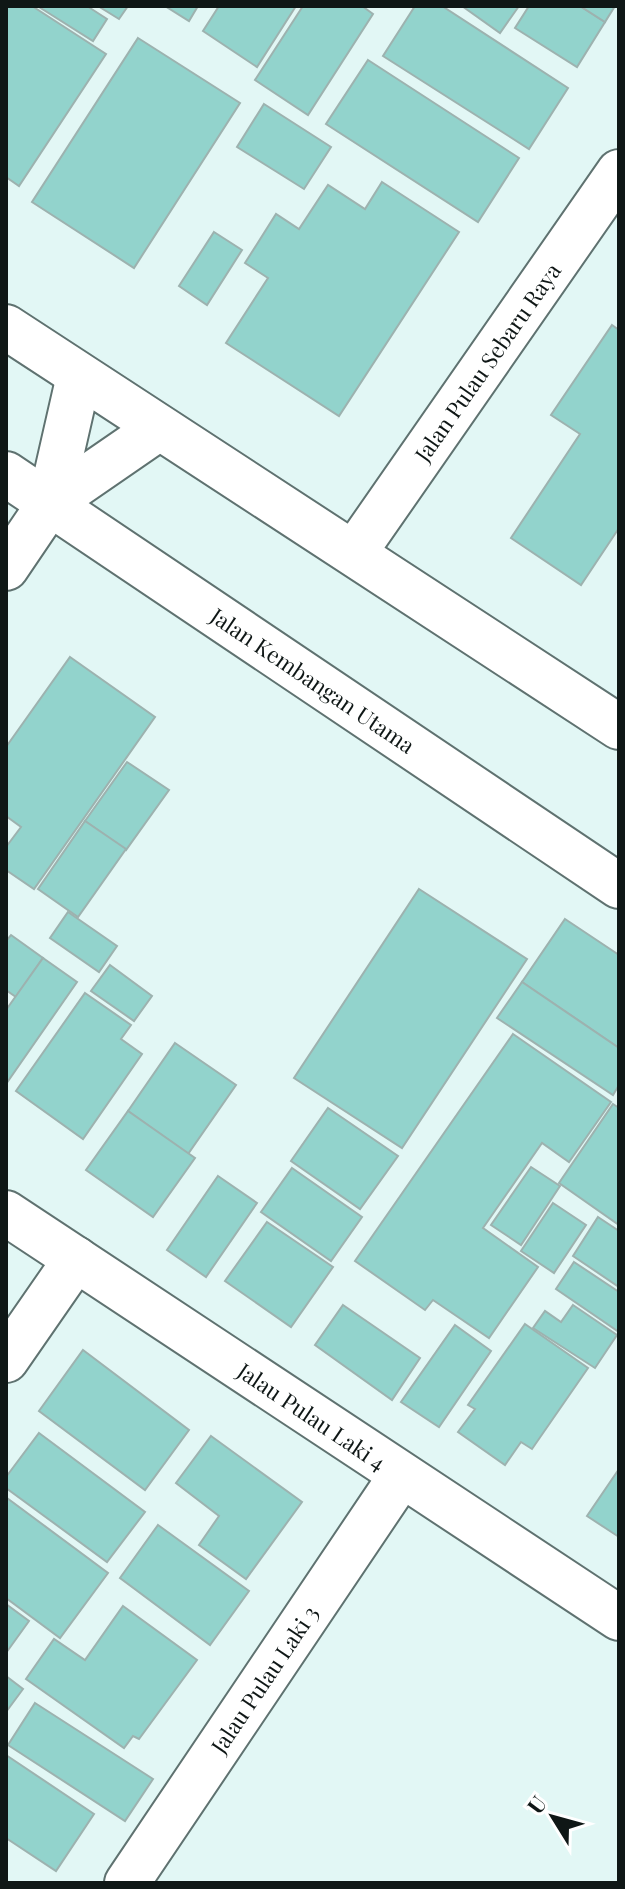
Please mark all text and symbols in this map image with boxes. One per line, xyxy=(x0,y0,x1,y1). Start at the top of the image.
street label: Jalan Pulau Sebaru Raya xyxy=(406,257,567,468)
street label: Jalan Kembangan Utama xyxy=(204,600,421,760)
street label: Jalau Pulau Laki 4 xyxy=(231,1355,392,1477)
street label: Jalau Pulau Laki 3 xyxy=(203,1599,325,1760)
north arrow xyxy=(513,1777,593,1857)
text: U xyxy=(520,1789,553,1819)

